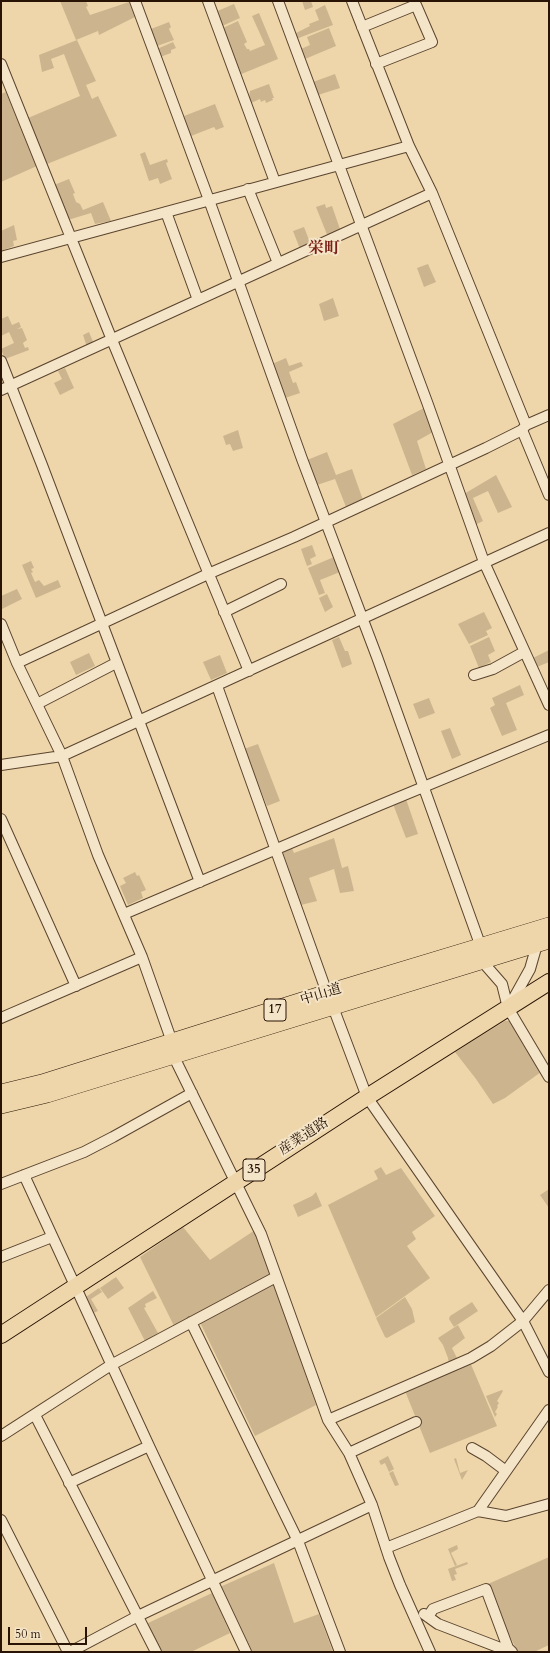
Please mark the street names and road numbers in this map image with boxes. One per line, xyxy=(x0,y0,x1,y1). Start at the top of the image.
street label: 中山道 xyxy=(298,981,344,1009)
road number: 17 xyxy=(264,999,286,1021)
street label: 産業道路 xyxy=(276,1115,332,1159)
road number: 35 xyxy=(243,1159,265,1181)

